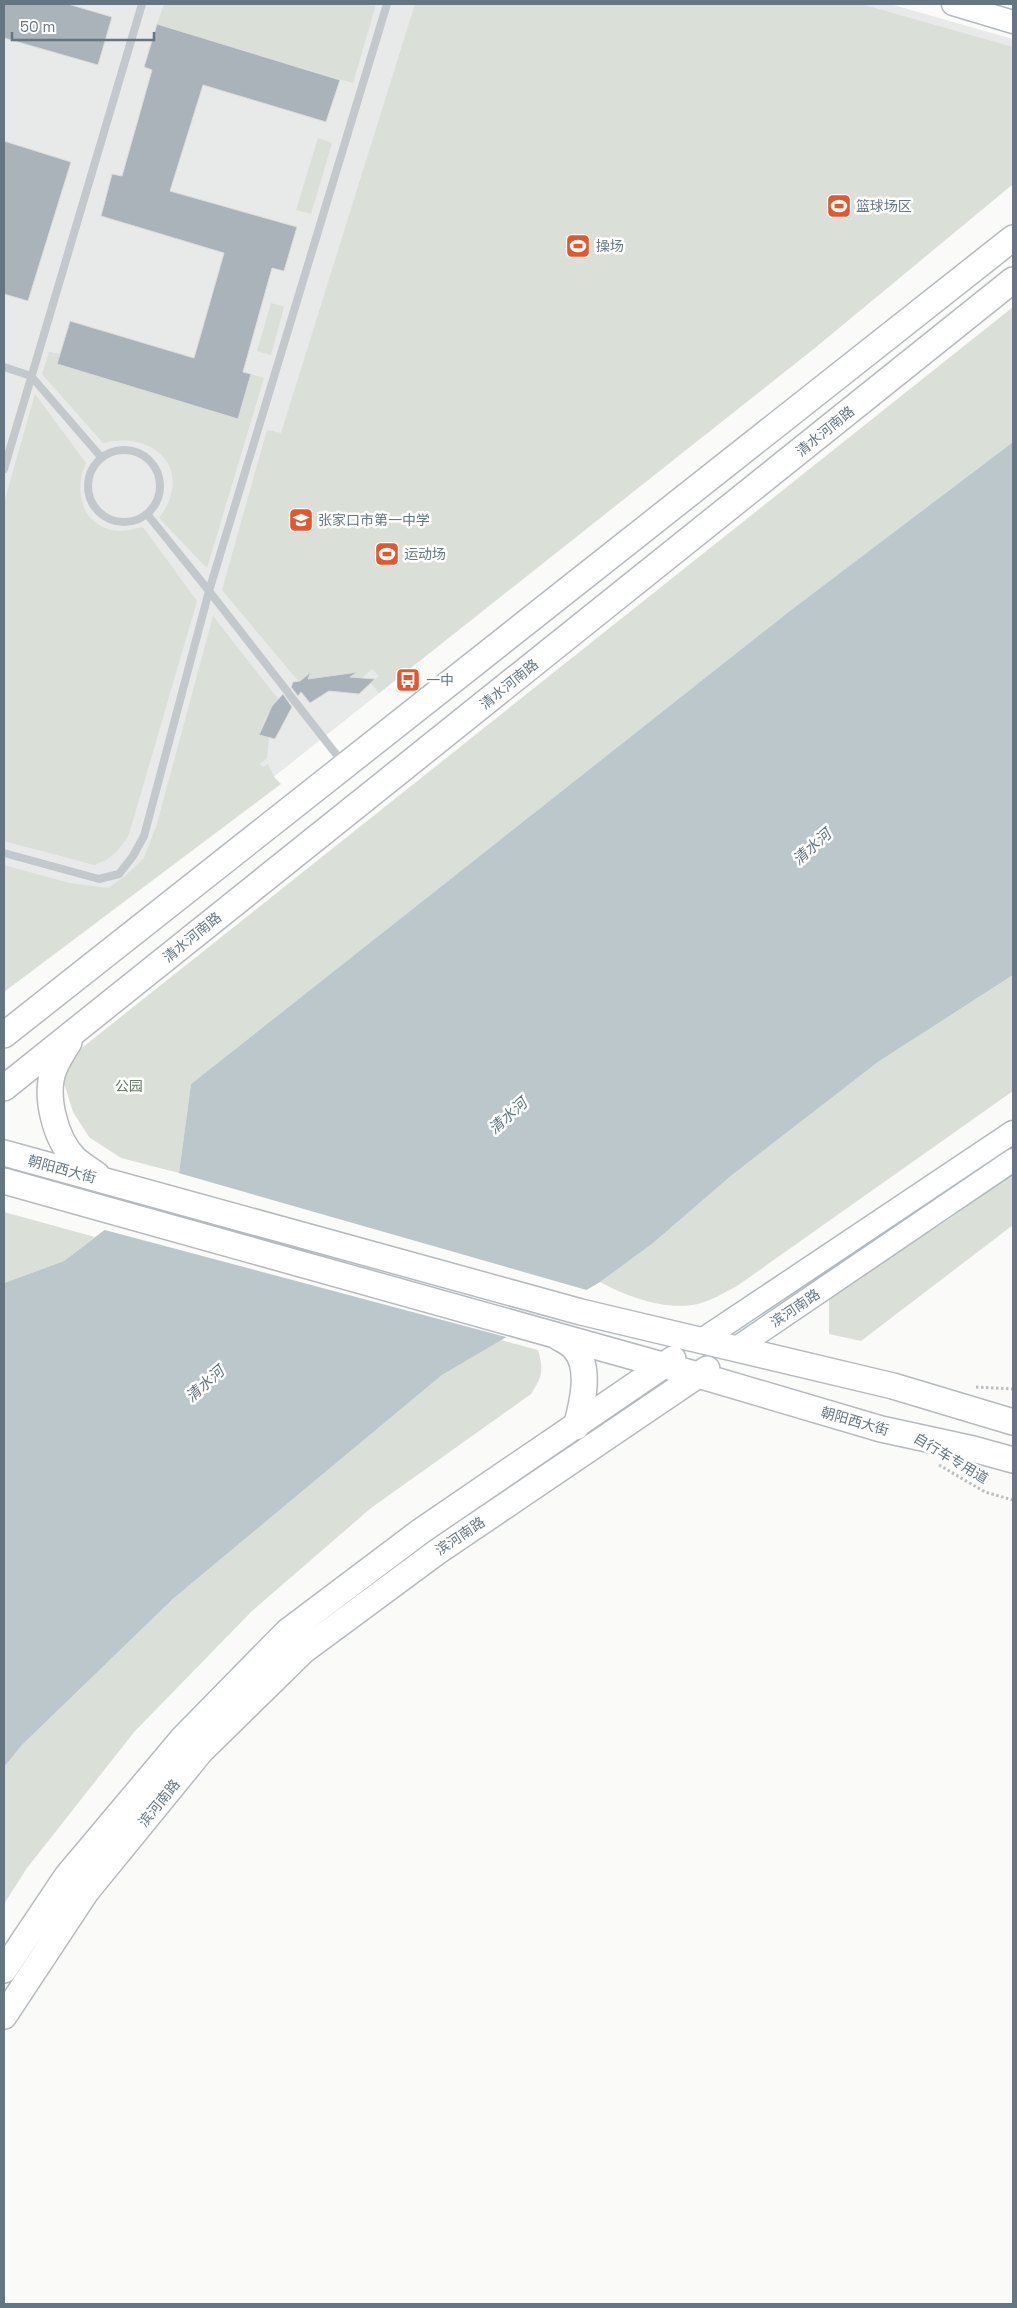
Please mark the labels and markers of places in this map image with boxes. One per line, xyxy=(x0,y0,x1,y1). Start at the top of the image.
sports icon: 篮球场区 xyxy=(826,193,852,219)
place label: 篮球场区 xyxy=(856,197,912,215)
sports icon: 操场 xyxy=(565,233,591,259)
place label: 操场 xyxy=(596,237,624,255)
school or university icon: 张家口市第一中学 xyxy=(288,507,314,533)
place label: 张家口市第一中学 xyxy=(318,511,430,529)
sports icon: 运动场 xyxy=(374,541,400,567)
place label: 运动场 xyxy=(404,545,446,563)
bus stop icon: 一中 xyxy=(395,667,421,693)
place label: 一中 xyxy=(426,671,454,689)

